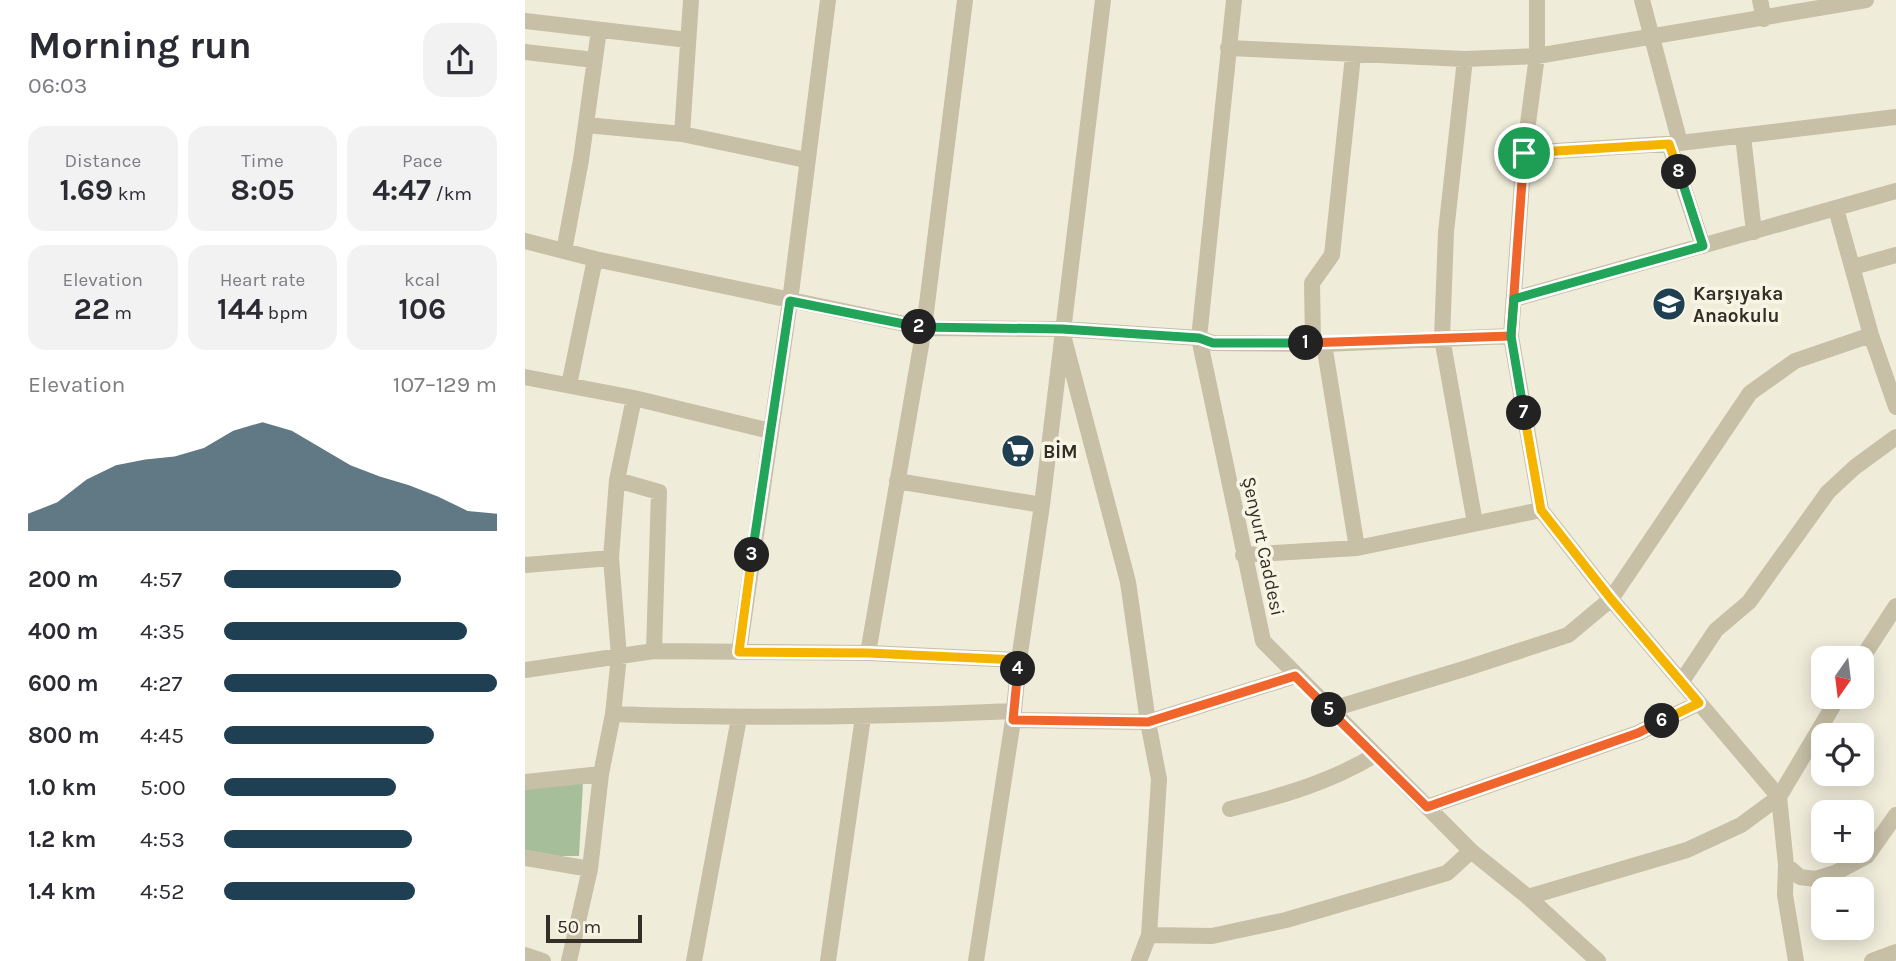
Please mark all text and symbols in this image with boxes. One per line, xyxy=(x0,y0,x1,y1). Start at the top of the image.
text: Morning run xyxy=(28,23,252,68)
button: share xyxy=(423,23,497,97)
text: 06:03 xyxy=(28,72,87,99)
pin xyxy=(1494,123,1554,183)
icon: arrive xyxy=(1505,134,1543,172)
text: Distance xyxy=(64,150,141,172)
text: Time xyxy=(241,150,284,172)
text: Pace xyxy=(402,150,442,172)
pin: 8 xyxy=(1661,154,1697,190)
text: 8 xyxy=(1672,160,1685,182)
text: 1.69 xyxy=(60,172,113,208)
text: 8:05 xyxy=(231,172,294,208)
text: 4:47 xyxy=(372,172,431,208)
text: km xyxy=(113,183,146,205)
text: /km xyxy=(431,183,472,205)
text: Elevation xyxy=(63,269,143,291)
text: Heart rate xyxy=(220,269,305,291)
text: kcal xyxy=(404,269,440,291)
place label: Karşıyaka Anaokulu xyxy=(1693,283,1783,327)
school or university icon: Karşıyaka Anaokulu xyxy=(1650,285,1688,323)
text: 22 xyxy=(74,291,110,327)
text: 144 xyxy=(217,291,263,327)
text: 106 xyxy=(398,291,446,327)
text: m xyxy=(110,302,132,324)
text: bpm xyxy=(263,302,308,324)
pin: 2 xyxy=(901,310,937,344)
text: 2 xyxy=(913,315,924,337)
pin: 1 xyxy=(1289,326,1323,360)
text: 1 xyxy=(1302,331,1309,353)
text: Elevation xyxy=(28,371,125,398)
text: 107–129 m xyxy=(393,371,497,398)
pin: 7 xyxy=(1507,396,1541,430)
text: 7 xyxy=(1519,401,1528,423)
supermarket icon: BİM xyxy=(999,432,1037,470)
place label: BİM xyxy=(1043,440,1078,463)
street label: Şenyurt Caddesi xyxy=(1238,475,1289,618)
pin: 3 xyxy=(735,538,769,572)
text: 3 xyxy=(746,543,757,565)
text: 200 m xyxy=(28,566,99,593)
text: 4:57 xyxy=(140,566,182,593)
text: 400 m xyxy=(28,618,98,645)
text: 4:35 xyxy=(140,618,185,645)
north arrow xyxy=(1811,646,1874,709)
map controls xyxy=(1811,646,1874,940)
pin: 4 xyxy=(1001,652,1035,686)
text: 4 xyxy=(1012,657,1023,679)
text: 600 m xyxy=(28,670,99,697)
text: 4:27 xyxy=(140,670,182,697)
pin: 5 xyxy=(1311,692,1347,728)
text: 5 xyxy=(1323,698,1334,720)
pin: 6 xyxy=(1645,704,1679,738)
text: 6 xyxy=(1656,709,1667,731)
text: 800 m xyxy=(28,722,100,749)
text: 4:45 xyxy=(140,722,184,749)
button: locate xyxy=(1811,723,1874,786)
text: 1.0 km xyxy=(28,774,97,801)
text: 5:00 xyxy=(140,774,186,801)
button: + xyxy=(1811,800,1874,863)
text: 1.2 km xyxy=(28,826,96,853)
text: 4:53 xyxy=(140,826,185,853)
button: − xyxy=(1811,877,1874,940)
text: 1.4 km xyxy=(28,878,96,905)
text: 4:52 xyxy=(140,878,184,905)
scale bar xyxy=(546,912,642,944)
text: 50 m xyxy=(557,916,601,938)

